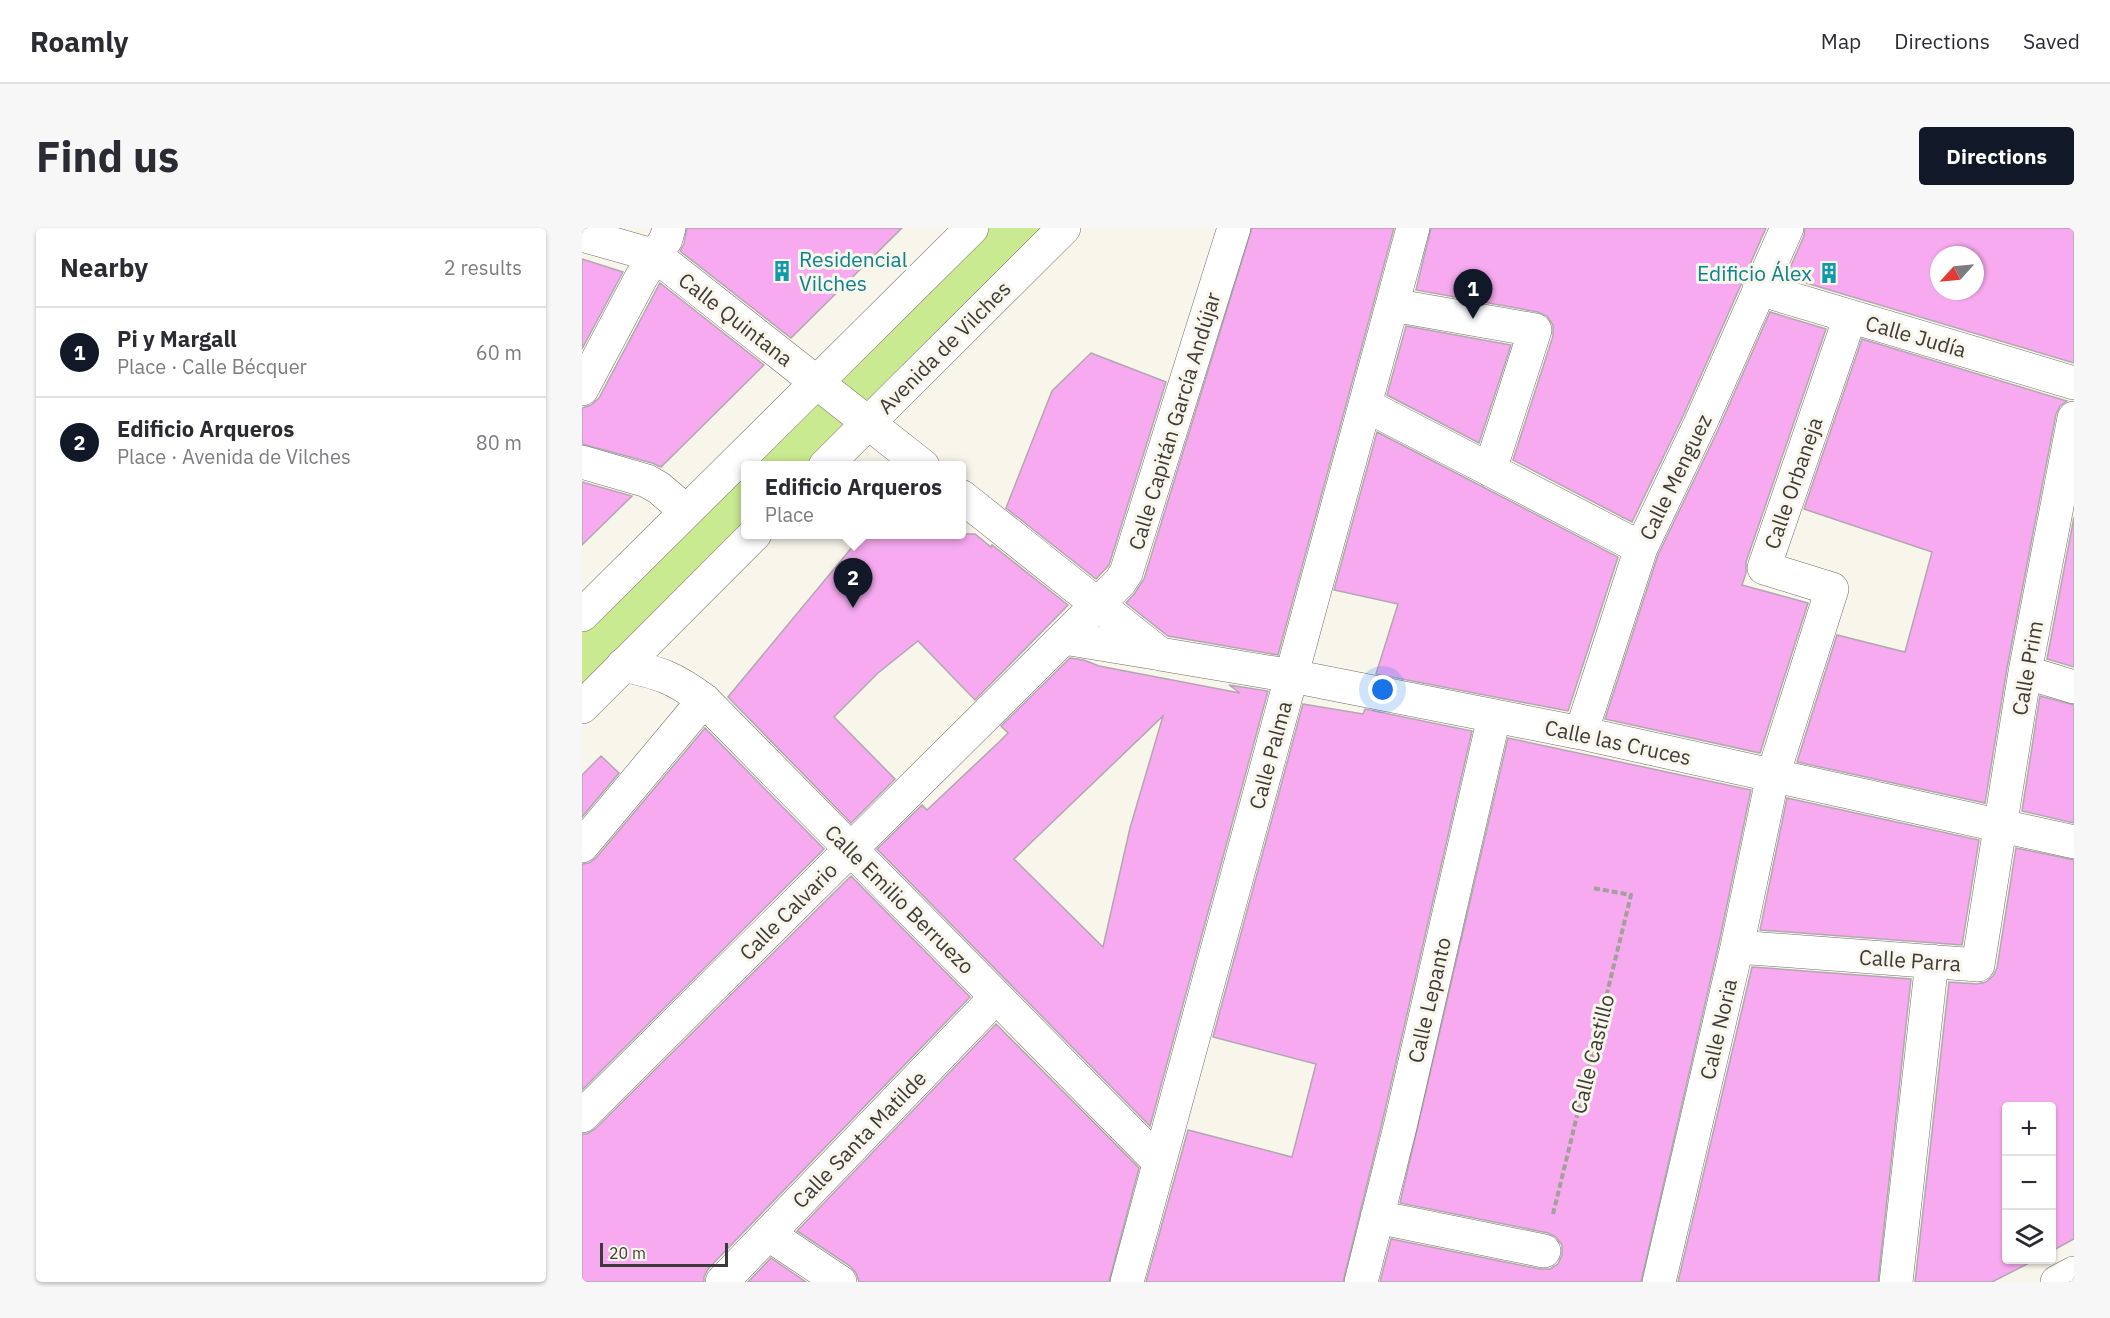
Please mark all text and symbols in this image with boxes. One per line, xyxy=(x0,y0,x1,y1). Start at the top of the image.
text: Roamly xyxy=(30,23,128,60)
text: Map xyxy=(1821,27,1861,55)
text: Directions xyxy=(1894,27,1990,55)
text: Saved xyxy=(2023,27,2080,55)
button: Directions xyxy=(1919,127,2074,185)
text: Find us xyxy=(36,129,179,184)
place label: Residencial Vilches xyxy=(799,245,908,297)
north arrow xyxy=(1930,246,1984,300)
text: Nearby xyxy=(60,250,148,284)
text: 2 results xyxy=(444,254,522,281)
building icon: Residencial Vilches xyxy=(770,259,794,283)
place label: Edificio Álex xyxy=(1697,259,1812,287)
building icon: Edificio Álex xyxy=(1817,261,1841,285)
street label: Calle Quintana xyxy=(673,266,799,372)
pin: 1 xyxy=(1454,270,1492,319)
street label: Avenida de Vilches xyxy=(872,275,1016,419)
street label: Calle Capitán García Andújar xyxy=(1121,288,1227,553)
street label: Calle Judía xyxy=(1862,308,1970,364)
text: Pi y Margall xyxy=(117,324,237,353)
text: 1 xyxy=(74,339,86,366)
text: 60 m xyxy=(476,339,522,366)
text: Place · Calle Bécquer xyxy=(117,353,307,380)
street label: Calle Menguez xyxy=(1632,409,1718,545)
street label: Calle Orbaneja xyxy=(1757,413,1829,553)
text: Edificio Arqueros xyxy=(117,414,294,443)
text: 2 xyxy=(74,429,86,456)
text: 80 m xyxy=(476,429,522,456)
text: Place · Avenida de Vilches xyxy=(117,443,351,470)
popup xyxy=(741,461,966,539)
text: Edificio Arqueros xyxy=(765,472,942,501)
text: Place xyxy=(765,501,814,528)
pin: 2 xyxy=(834,558,872,608)
street label: Calle Prim xyxy=(2005,618,2049,718)
your location xyxy=(1368,675,1397,704)
street label: Calle Palma xyxy=(1242,698,1298,812)
street label: Calle las Cruces xyxy=(1542,713,1694,771)
street label: Calle Emilio Berruezo xyxy=(819,818,981,980)
street label: Calle Calvario xyxy=(733,856,843,966)
street label: Calle Lepanto xyxy=(1401,934,1457,1066)
street label: Calle Parra xyxy=(1858,942,1962,978)
street label: Calle Noria xyxy=(1693,976,1743,1082)
street label: Calle Castillo xyxy=(1564,991,1620,1117)
street label: Calle Santa Matilde xyxy=(786,1064,932,1214)
map controls xyxy=(2002,1102,2056,1264)
button: + xyxy=(2002,1102,2056,1156)
button: − xyxy=(2002,1156,2056,1210)
button: layers xyxy=(2002,1210,2056,1264)
scale bar xyxy=(600,1240,728,1268)
text: 20 m xyxy=(609,1243,646,1263)

